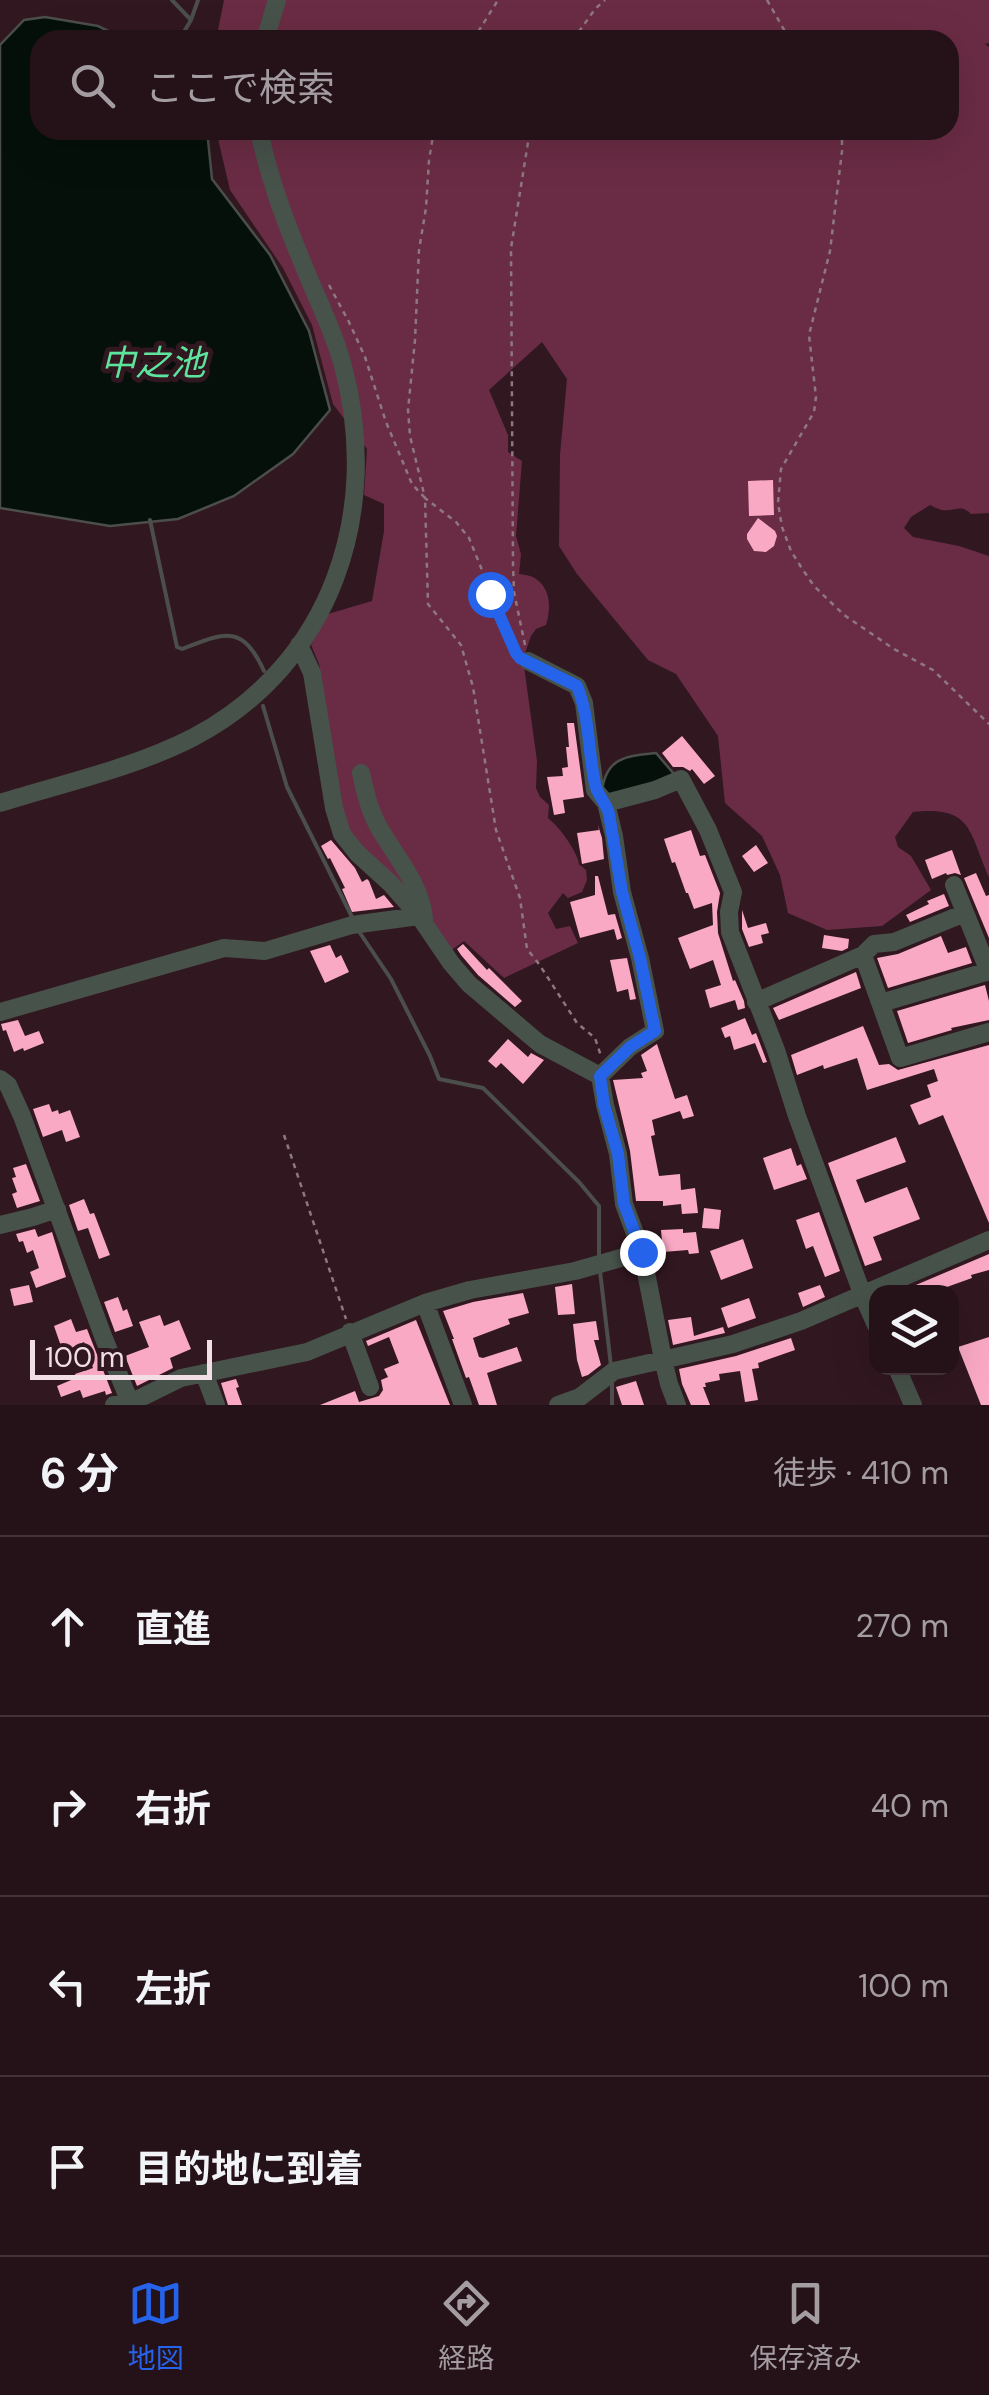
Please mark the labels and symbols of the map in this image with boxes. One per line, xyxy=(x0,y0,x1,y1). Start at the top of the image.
water label: 中之池 xyxy=(100,340,208,386)
route start xyxy=(468,572,514,618)
route end xyxy=(620,1230,666,1276)
scale bar xyxy=(30,1335,212,1380)

